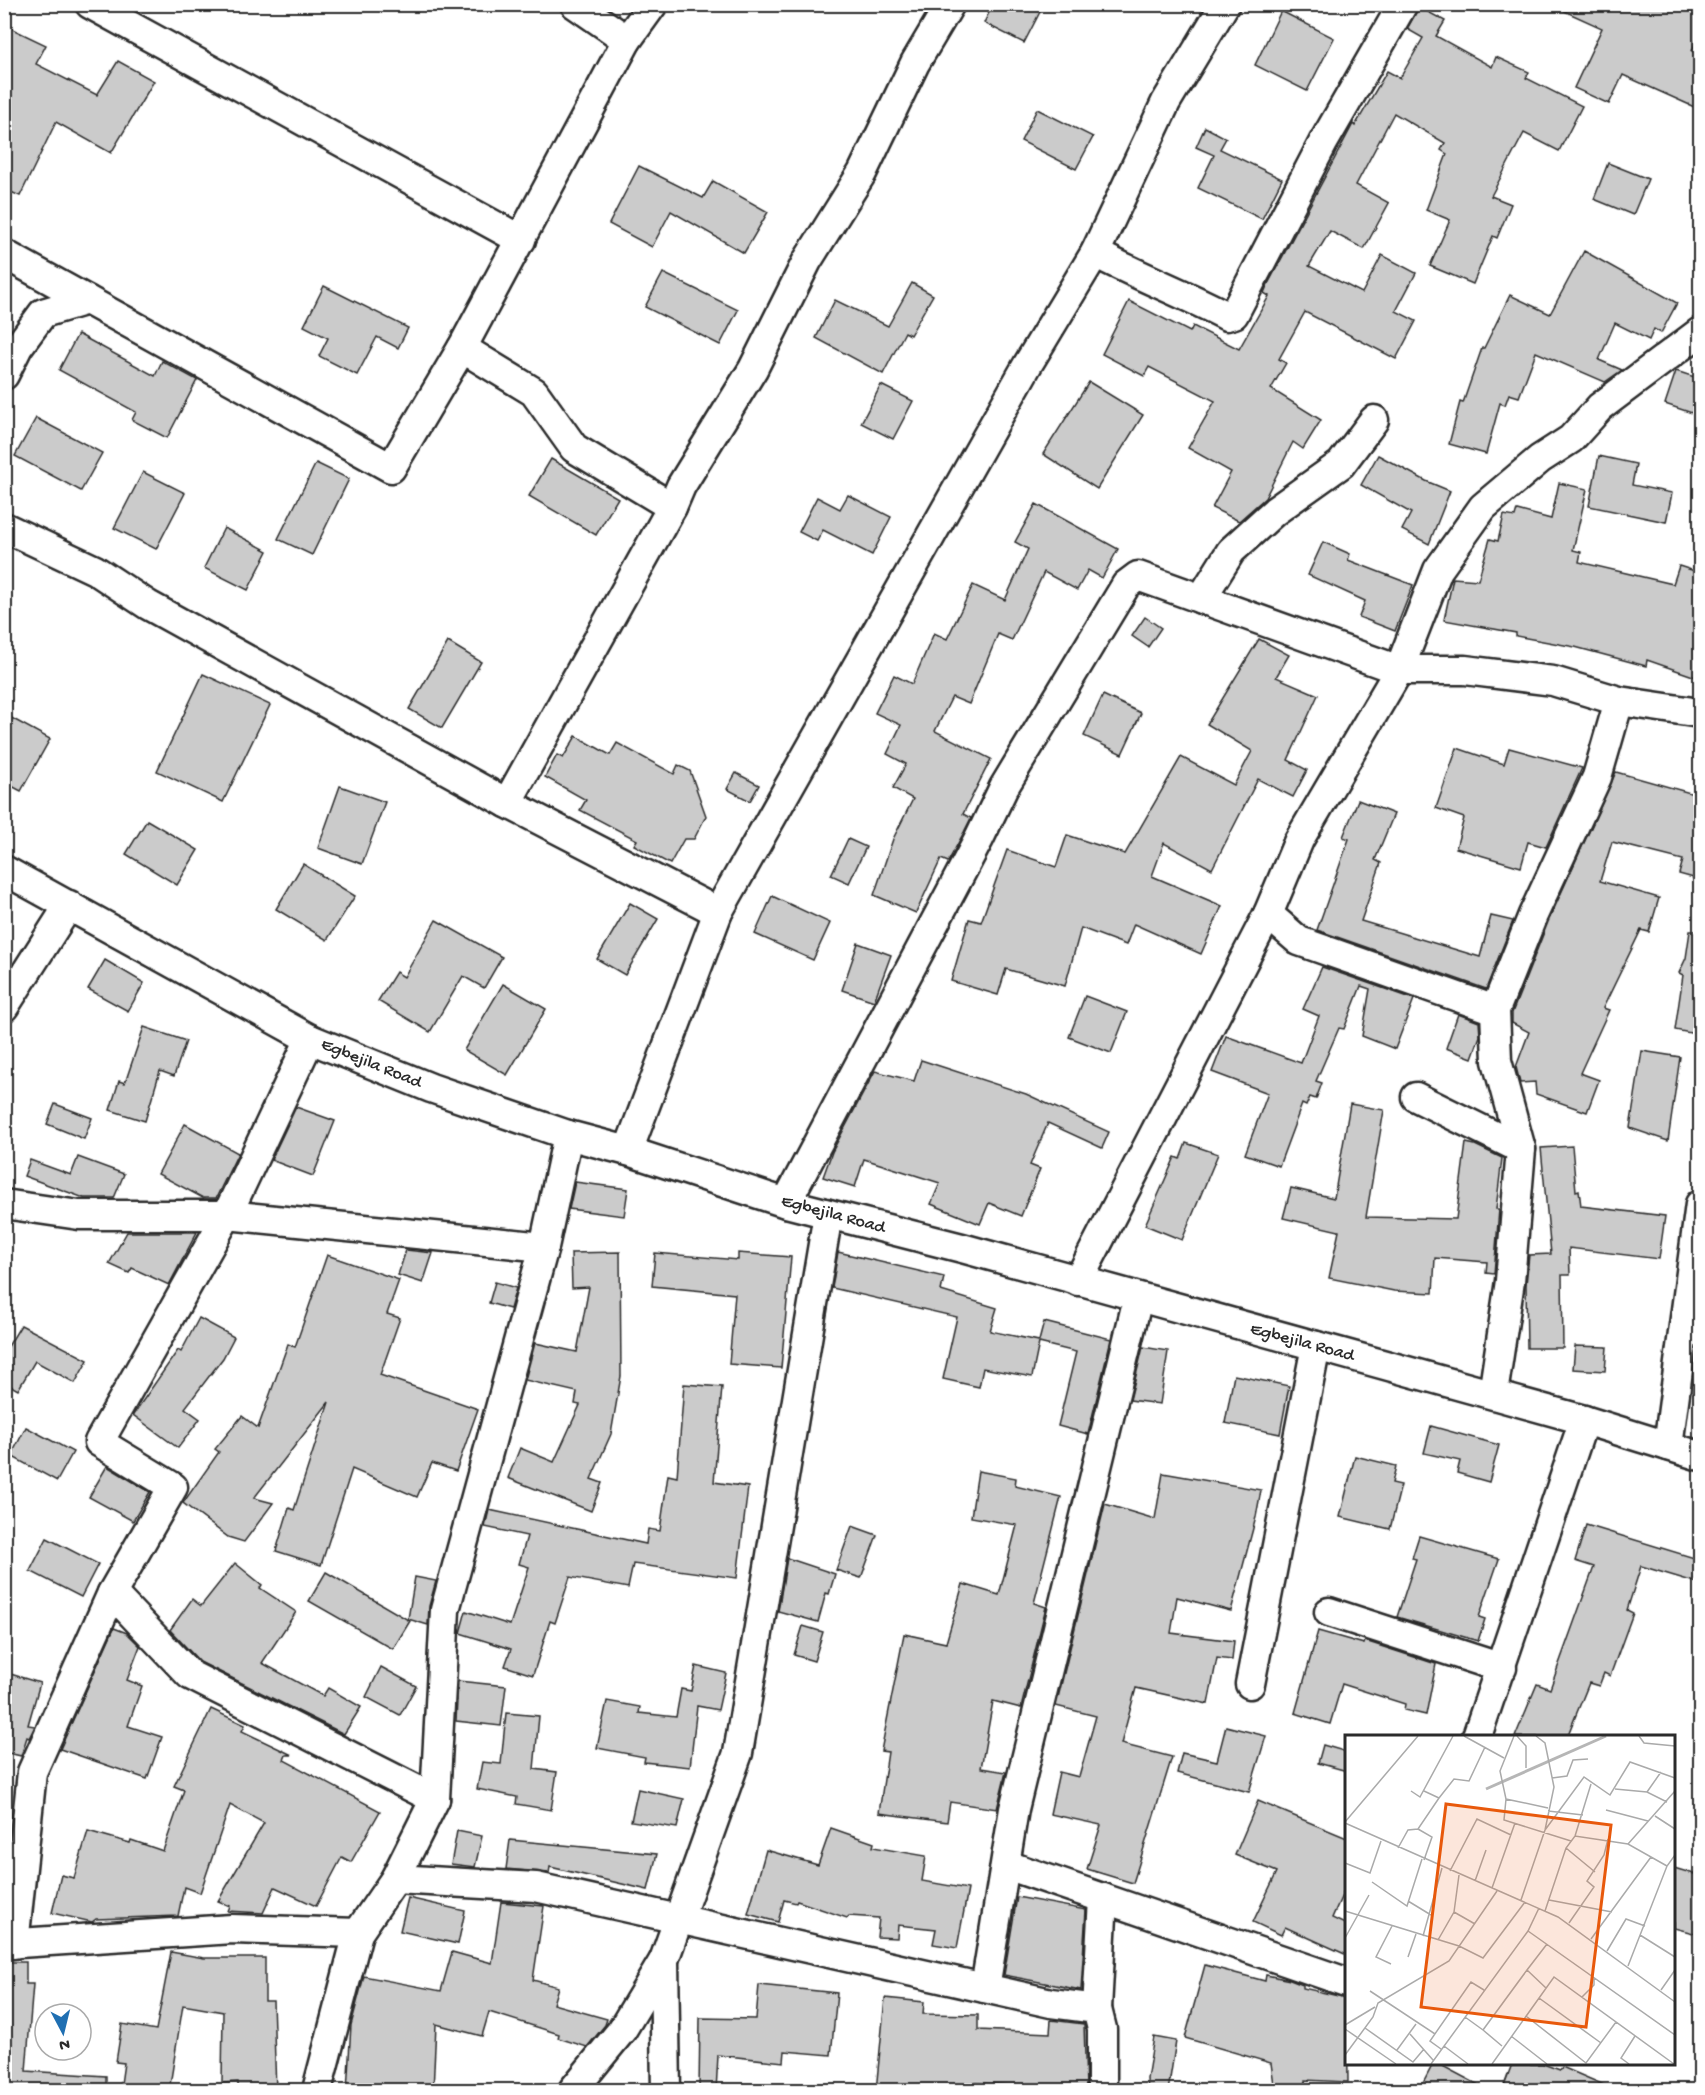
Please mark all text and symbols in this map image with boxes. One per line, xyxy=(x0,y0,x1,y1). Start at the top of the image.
street label: Egbejila Road xyxy=(317,1034,426,1094)
street label: Egbejila Road xyxy=(779,1191,889,1239)
street label: Egbejila Road xyxy=(1248,1319,1358,1367)
inset map xyxy=(1345,1735,1675,2065)
north arrow xyxy=(33,2002,93,2062)
text: N xyxy=(58,2033,71,2054)

